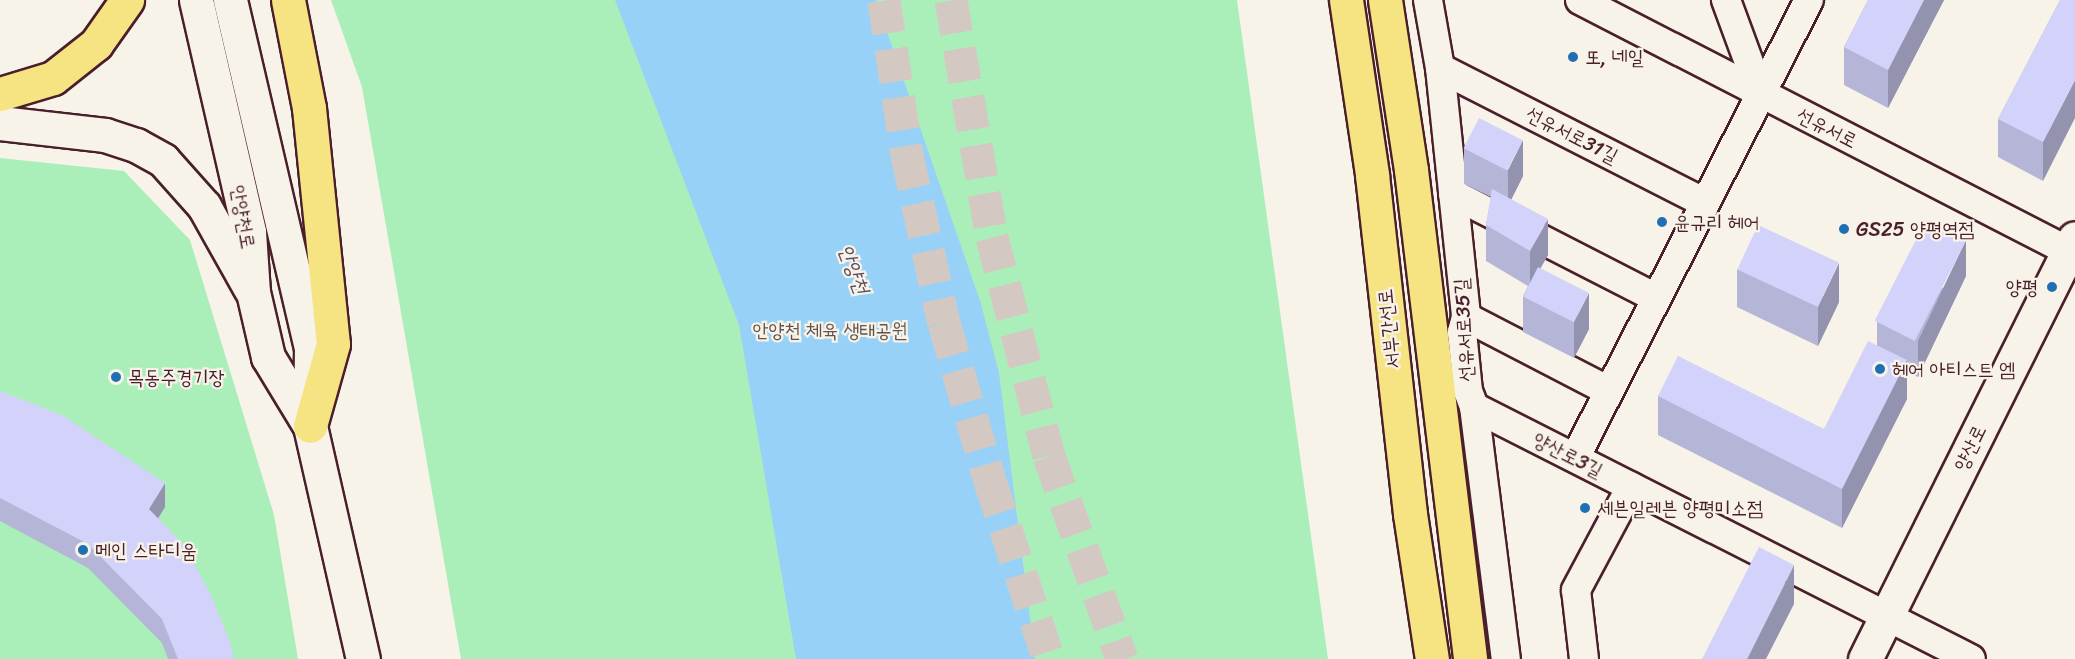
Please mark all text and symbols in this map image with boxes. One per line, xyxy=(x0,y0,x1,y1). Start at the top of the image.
place label: 또, 네일 xyxy=(1585,45,1644,69)
marker: 또, 네일 xyxy=(1566,50,1580,64)
street label: 선유서로31길 xyxy=(1522,102,1622,168)
street label: 선유서로 xyxy=(1793,103,1861,153)
street label: 안양천로 xyxy=(226,183,260,251)
place label: 윤규리 헤어 xyxy=(1674,210,1760,234)
marker: 윤규리 헤어 xyxy=(1655,215,1669,229)
place label: GS25 양평역점 xyxy=(1856,217,1974,241)
marker: GS25 양평역점 xyxy=(1837,222,1851,236)
water label: 안양천 xyxy=(833,241,875,297)
place label: 양평 xyxy=(2006,275,2038,299)
street label: 선유서로35길 xyxy=(1449,278,1479,382)
marker: 양평 xyxy=(2043,278,2061,296)
street label: 서부간선로 xyxy=(1373,288,1405,370)
park label: 안양천 체육 생태공원 xyxy=(752,318,908,342)
place label: 헤어 아티스트 엠 xyxy=(1892,357,2015,381)
marker: 헤어 아티스트 엠 xyxy=(1873,362,1887,376)
place label: 목동주경기장 xyxy=(128,365,225,389)
marker: 목동주경기장 xyxy=(109,370,123,384)
street label: 양산로 xyxy=(1949,421,1991,475)
street label: 양산로3길 xyxy=(1529,427,1607,483)
place label: 세븐일레븐 양평미소점 xyxy=(1597,496,1763,520)
marker: 세븐일레븐 양평미소점 xyxy=(1578,501,1592,515)
place label: 메인 스타디움 xyxy=(95,538,197,562)
marker: 메인 스타디움 xyxy=(76,543,90,557)

